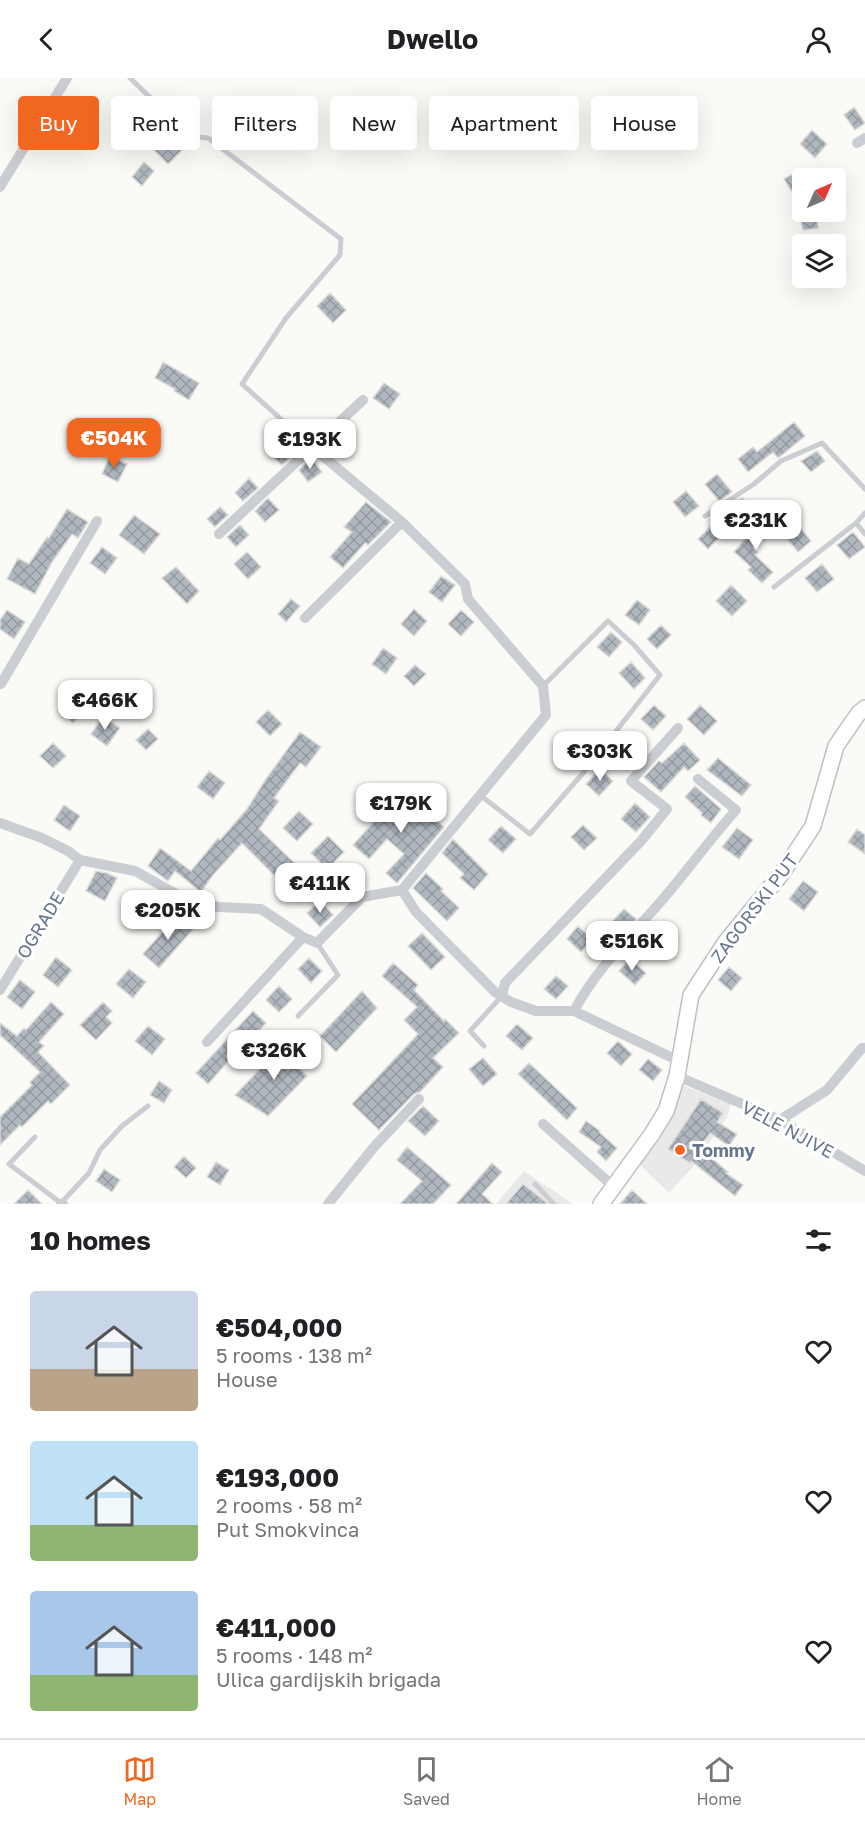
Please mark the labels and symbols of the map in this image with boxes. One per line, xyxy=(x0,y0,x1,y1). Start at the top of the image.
north arrow xyxy=(792,168,846,222)
pin: €504K xyxy=(72,418,156,469)
pin: €193K xyxy=(268,419,352,470)
pin: €231K xyxy=(714,500,798,551)
pin: €466K xyxy=(63,680,147,731)
pin: €303K xyxy=(558,731,642,782)
pin: €179K xyxy=(359,783,443,834)
street label: ZAGORSKI PUT xyxy=(706,849,802,967)
pin: €411K xyxy=(278,863,362,914)
street label: OGRADE xyxy=(12,888,68,962)
pin: €205K xyxy=(126,890,210,941)
pin: €516K xyxy=(590,921,674,972)
pin: €326K xyxy=(232,1030,316,1081)
street label: VELE NJIVE xyxy=(738,1096,838,1162)
place label: Tommy xyxy=(692,1139,755,1161)
marker: Tommy xyxy=(673,1143,687,1157)

